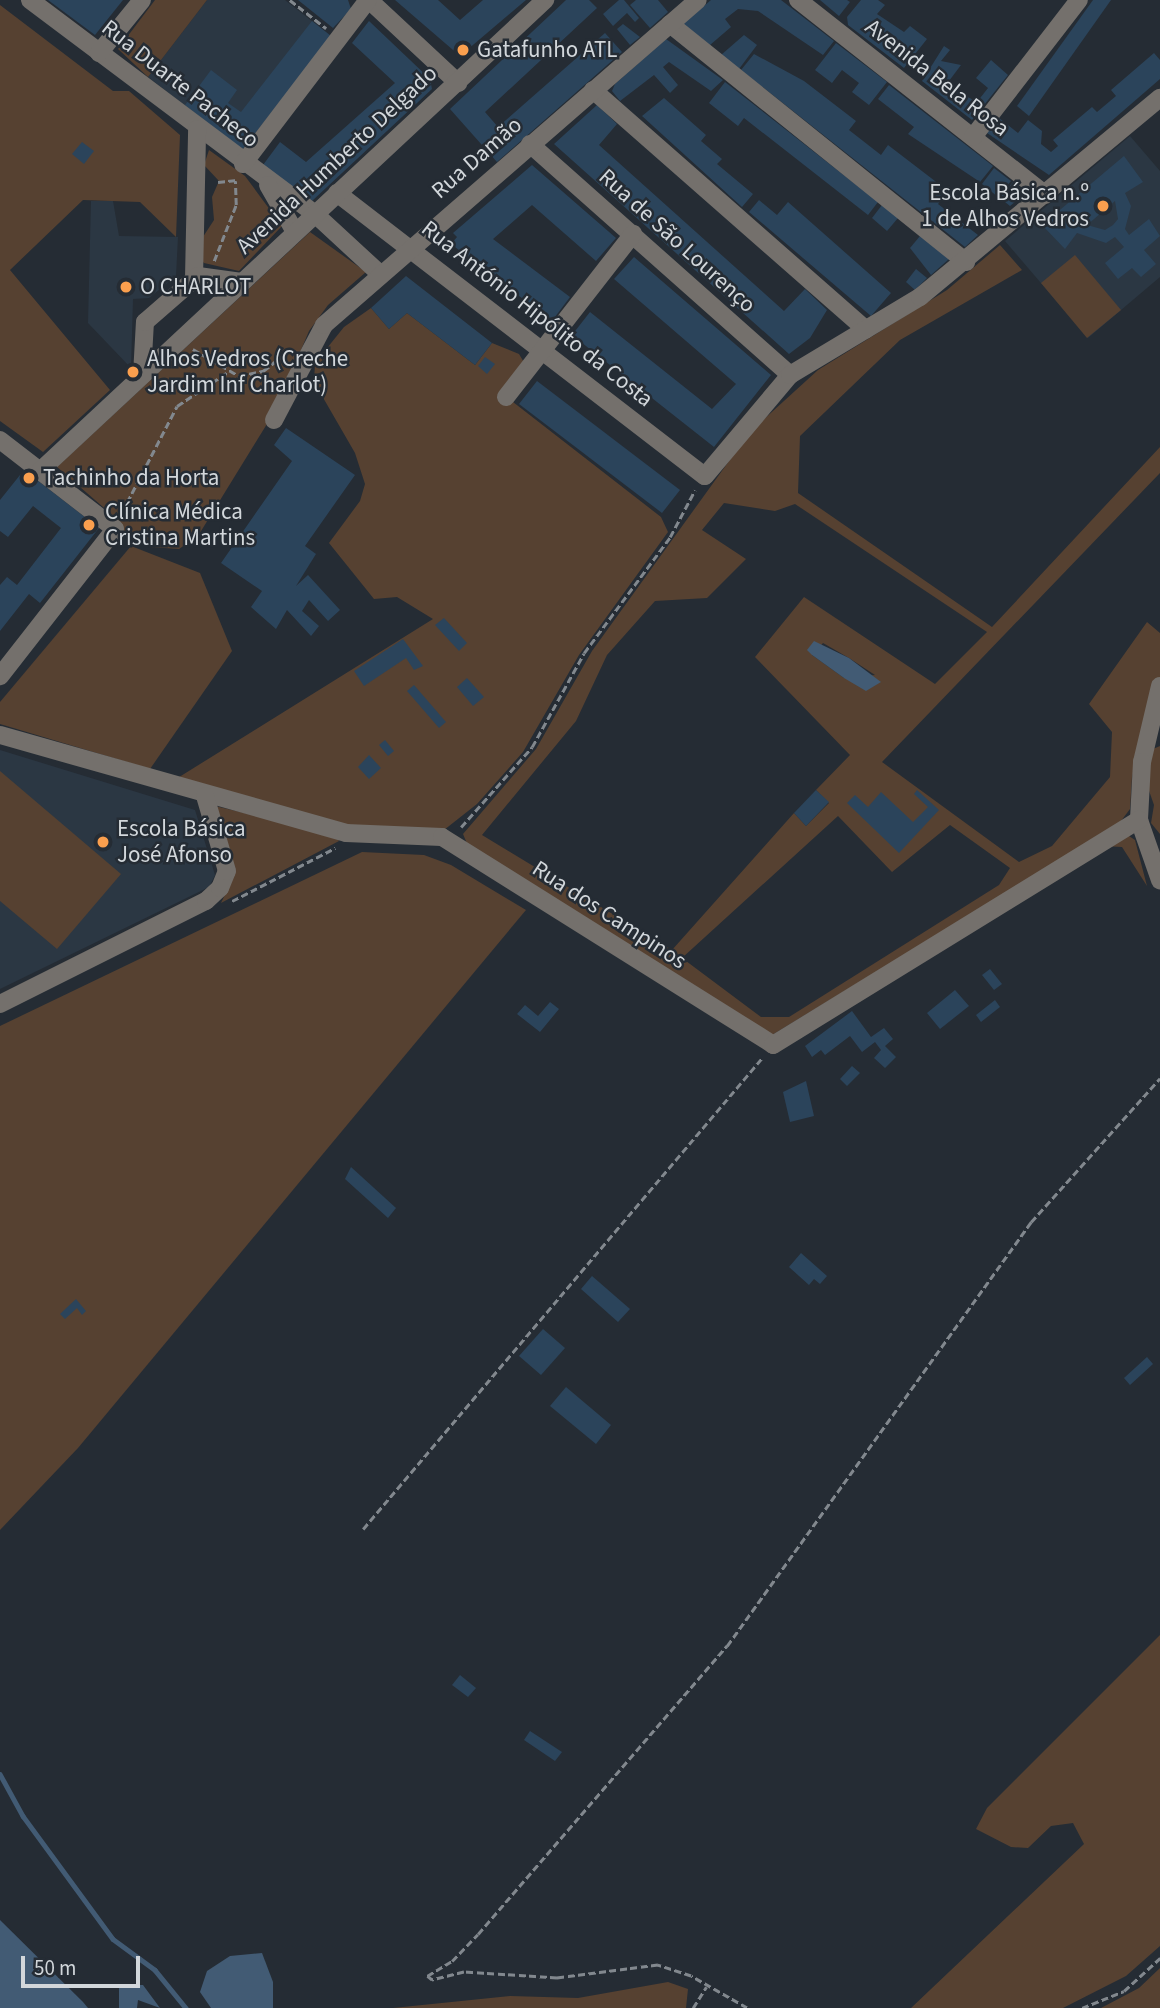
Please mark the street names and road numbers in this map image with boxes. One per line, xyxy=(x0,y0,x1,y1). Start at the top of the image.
street label: Avenida Bela Rosa xyxy=(860,13,1014,143)
street label: Rua Duarte Pacheco xyxy=(96,14,264,154)
street label: Avenida Humberto Delgado xyxy=(231,60,443,260)
street label: Rua Damão xyxy=(426,111,528,205)
street label: Rua de São Lourenço xyxy=(593,163,761,319)
street label: Rua António Hipólito da Costa xyxy=(416,215,658,413)
street label: Rua dos Campinos xyxy=(527,855,691,975)

